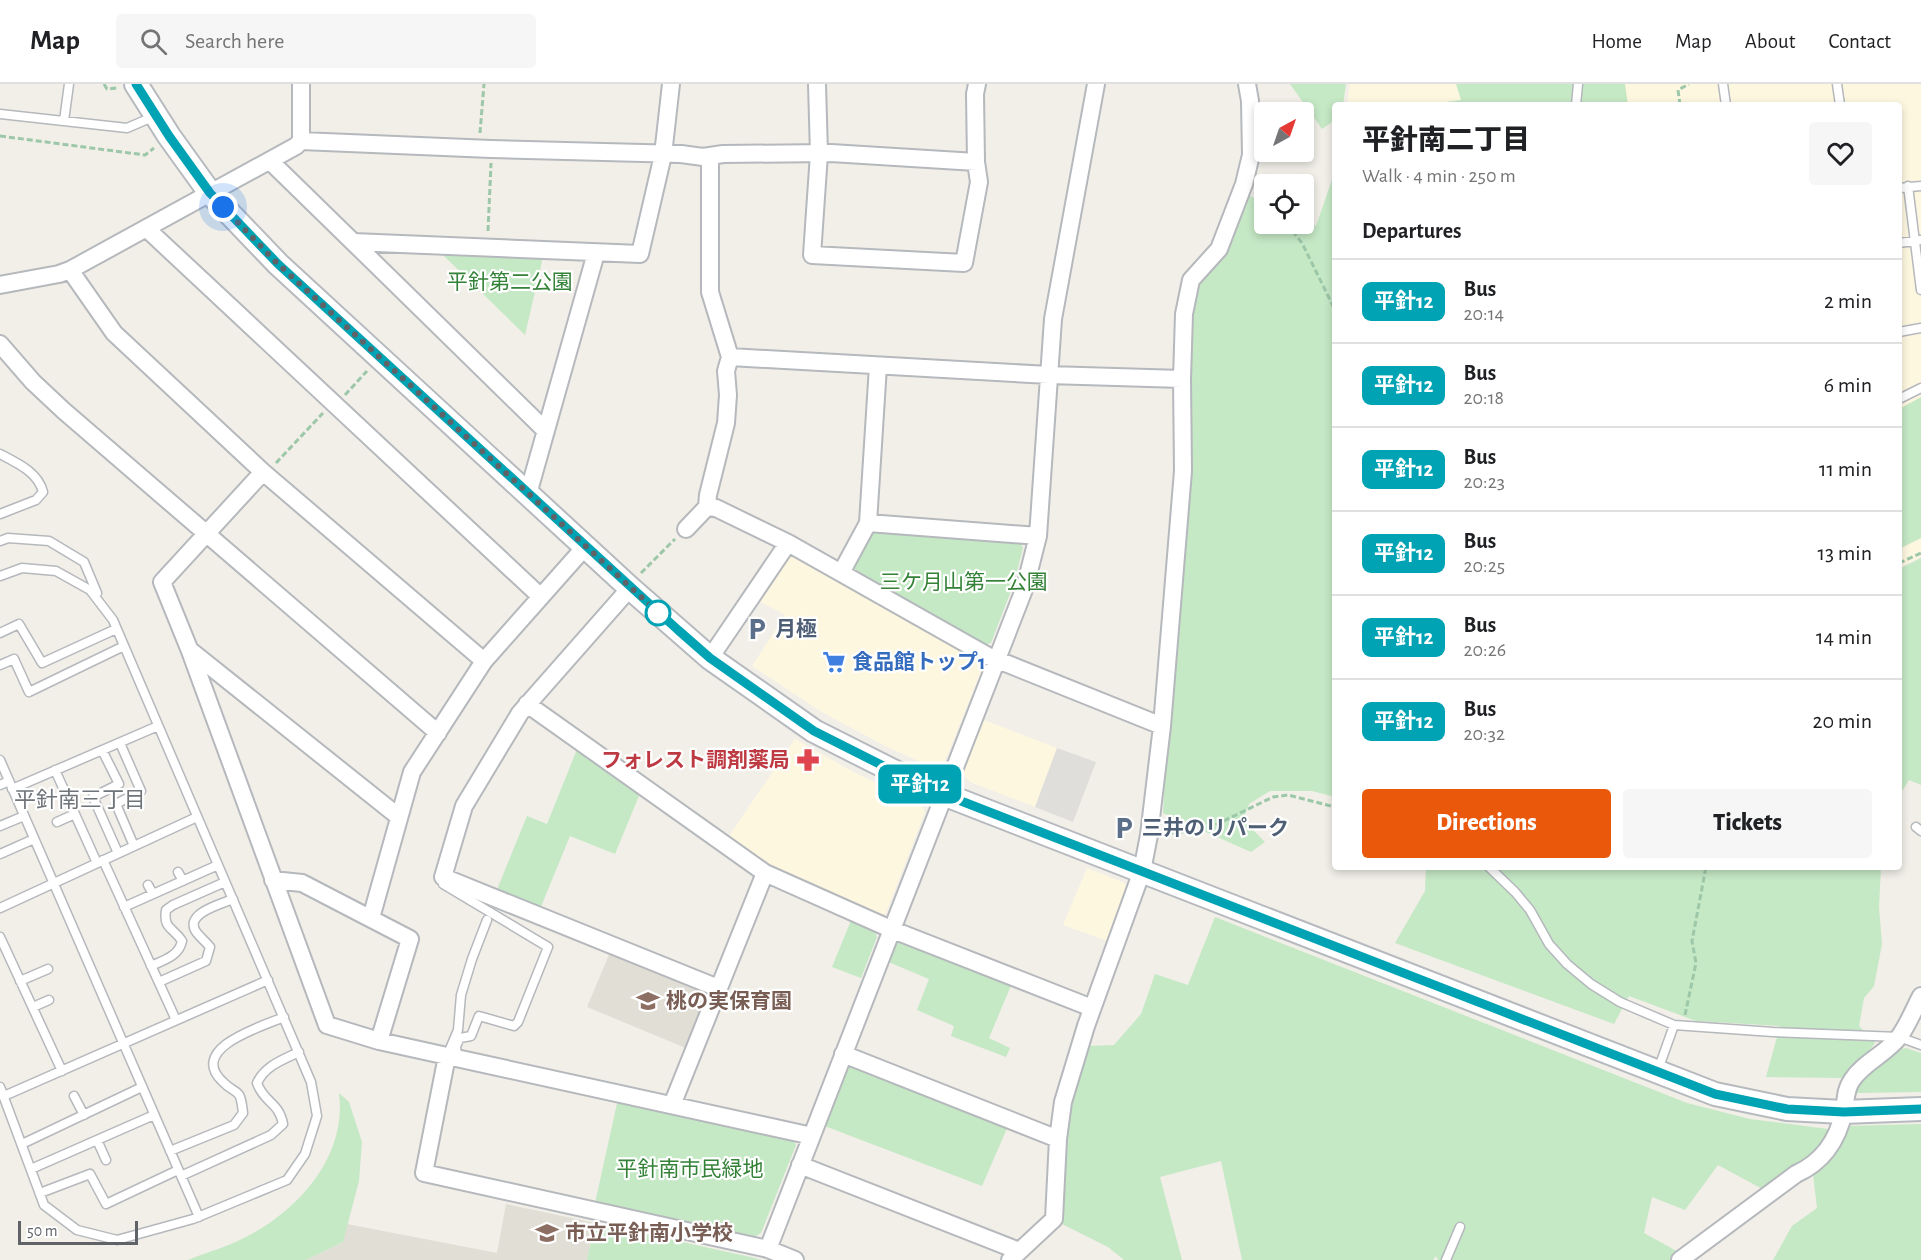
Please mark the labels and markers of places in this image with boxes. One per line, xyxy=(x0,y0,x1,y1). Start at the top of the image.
unlabelled marker xyxy=(645,600,671,626)
parking icon: 月極 xyxy=(744,616,770,642)
place label: 月極 xyxy=(775,618,817,640)
supermarket icon: 食品館トップ1 xyxy=(821,649,847,675)
place label: 食品館トップ1 xyxy=(852,651,986,673)
pharmacy icon: フォレスト調剤薬局 xyxy=(795,747,821,773)
place label: フォレスト調剤薬局 xyxy=(601,749,790,771)
parking icon: 三井のリパーク xyxy=(1111,815,1137,841)
place label: 三井のリパーク xyxy=(1142,816,1289,839)
school or university icon: 桃の実保育園 xyxy=(635,988,661,1014)
place label: 桃の実保育園 xyxy=(666,990,792,1012)
school or university icon: 市立平針南小学校 xyxy=(534,1220,560,1246)
place label: 市立平針南小学校 xyxy=(565,1221,733,1244)

